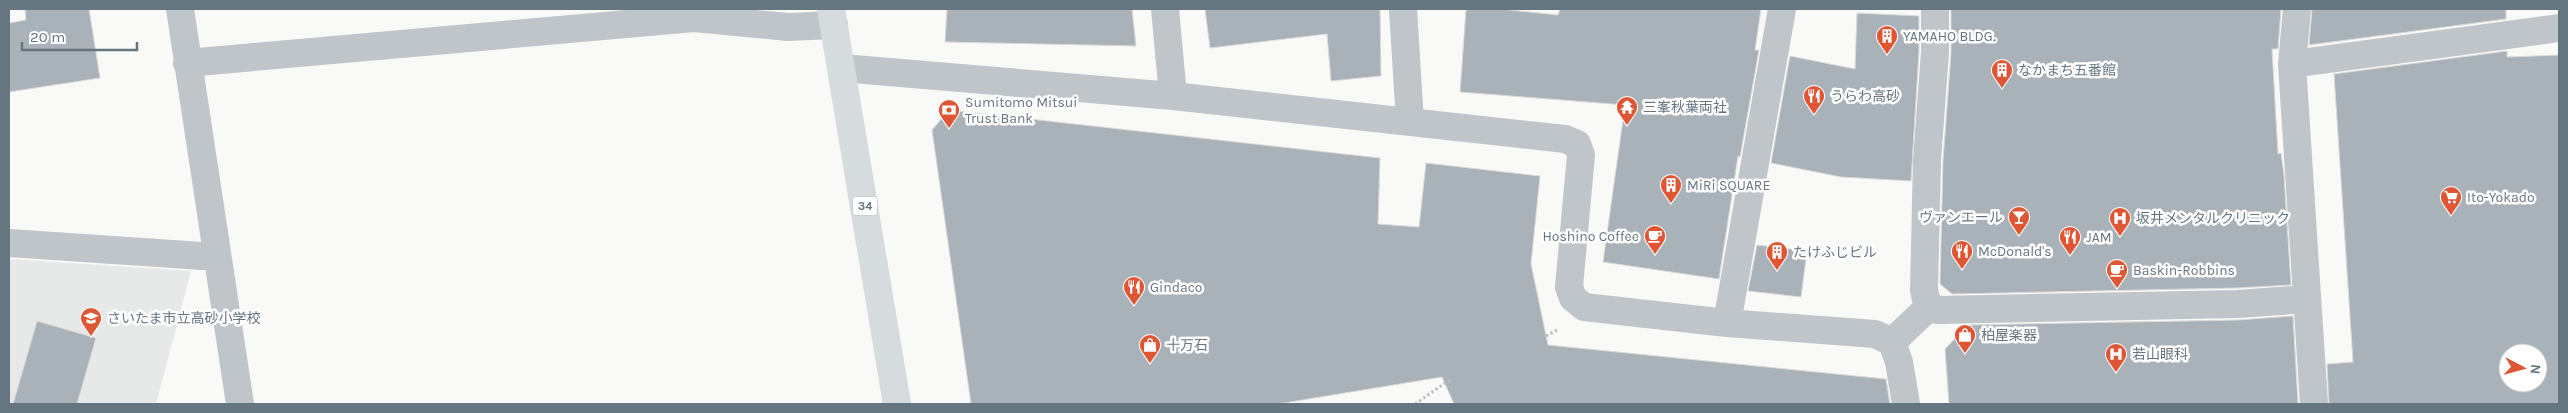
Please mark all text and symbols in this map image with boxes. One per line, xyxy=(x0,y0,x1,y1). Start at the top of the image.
scale bar xyxy=(22,20,138,52)
building icon: YAMAHO BLDG. xyxy=(1875,24,1899,55)
text: 20 m xyxy=(30,28,65,46)
place label: YAMAHO BLDG. xyxy=(1903,28,1996,45)
building icon: なかまち五番館 xyxy=(1990,58,2014,89)
place label: なかまち五番館 xyxy=(2018,62,2116,79)
restaurant icon: うらわ高砂 xyxy=(1802,84,1826,115)
place label: うらわ高砂 xyxy=(1830,88,1900,105)
place label: Sumitomo Mitsui Trust Bank xyxy=(965,94,1078,127)
temple icon: 三峯秋葉両社 xyxy=(1615,95,1639,126)
bank icon: Sumitomo Mitsui Trust Bank xyxy=(937,98,961,129)
place label: 三峯秋葉両社 xyxy=(1643,99,1727,116)
building icon: MiRi SQUARE xyxy=(1659,173,1683,204)
place label: MiRi SQUARE xyxy=(1687,177,1770,194)
supermarket icon: Ito-Yokado xyxy=(2439,185,2463,216)
place label: Ito-Yokado xyxy=(2467,189,2535,206)
road number: 34 xyxy=(852,197,878,216)
bar icon: ヴァンエール xyxy=(2007,205,2031,236)
hospital icon: 坂井メンタルクリニック xyxy=(2108,206,2132,237)
place label: ヴァンエール xyxy=(1919,209,2003,226)
place label: 坂井メンタルクリニック xyxy=(2136,210,2290,227)
cafe icon: Hoshino Coffee xyxy=(1643,224,1667,255)
restaurant icon: JAM xyxy=(2058,225,2082,256)
place label: Hoshino Coffee xyxy=(1542,228,1639,245)
place label: JAM xyxy=(2086,229,2112,246)
restaurant icon: McDonald's xyxy=(1950,239,1974,270)
building icon: たけふじビル xyxy=(1765,240,1789,271)
place label: McDonald's xyxy=(1978,243,2052,260)
place label: たけふじビル xyxy=(1793,244,1877,261)
cafe icon: Baskin-Robbins xyxy=(2105,258,2129,289)
place label: Baskin-Robbins xyxy=(2133,262,2235,279)
restaurant icon: Gindaco xyxy=(1122,275,1146,306)
place label: Gindaco xyxy=(1150,279,1203,296)
school or university icon: さいたま市立高砂小学校 xyxy=(79,306,103,337)
place label: さいたま市立高砂小学校 xyxy=(107,310,261,327)
shop icon: 柏屋楽器 xyxy=(1953,323,1977,354)
place label: 柏屋楽器 xyxy=(1981,327,2037,344)
shop icon: 十万石 xyxy=(1138,333,1162,364)
place label: 十万石 xyxy=(1166,337,1208,354)
hospital icon: 若山眼科 xyxy=(2104,342,2128,373)
north arrow xyxy=(2498,343,2548,393)
place label: 若山眼科 xyxy=(2132,346,2188,363)
text: N xyxy=(2526,363,2544,375)

